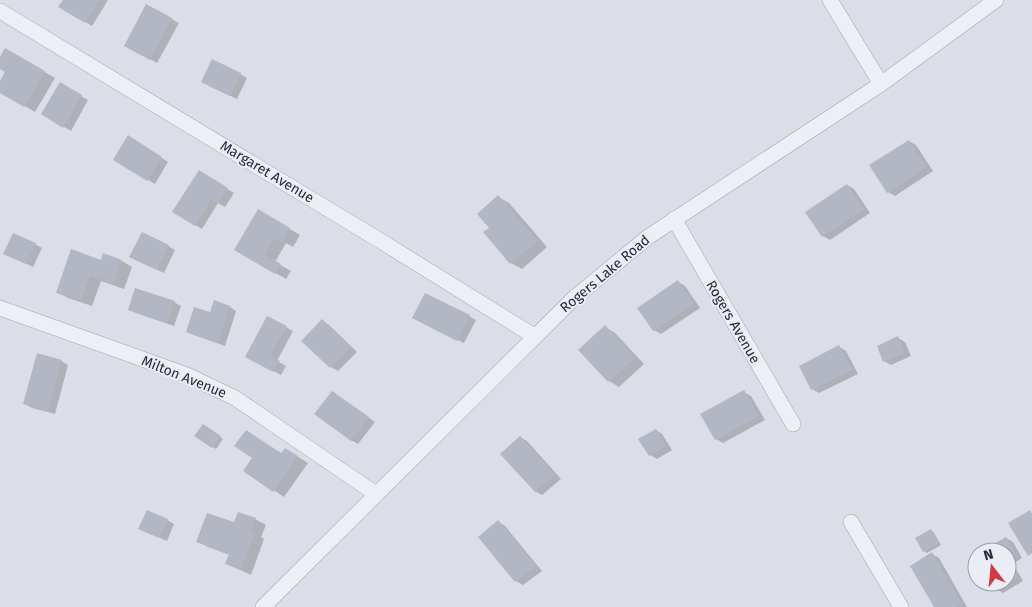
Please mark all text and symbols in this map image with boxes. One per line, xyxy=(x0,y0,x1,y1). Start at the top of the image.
street label: Margaret Avenue xyxy=(217,137,317,207)
street label: Rogers Lake Road xyxy=(557,232,653,316)
street label: Rogers Avenue xyxy=(702,277,764,367)
street label: Milton Avenue xyxy=(139,352,229,402)
north arrow xyxy=(967,542,1017,592)
text: N xyxy=(982,546,995,564)

